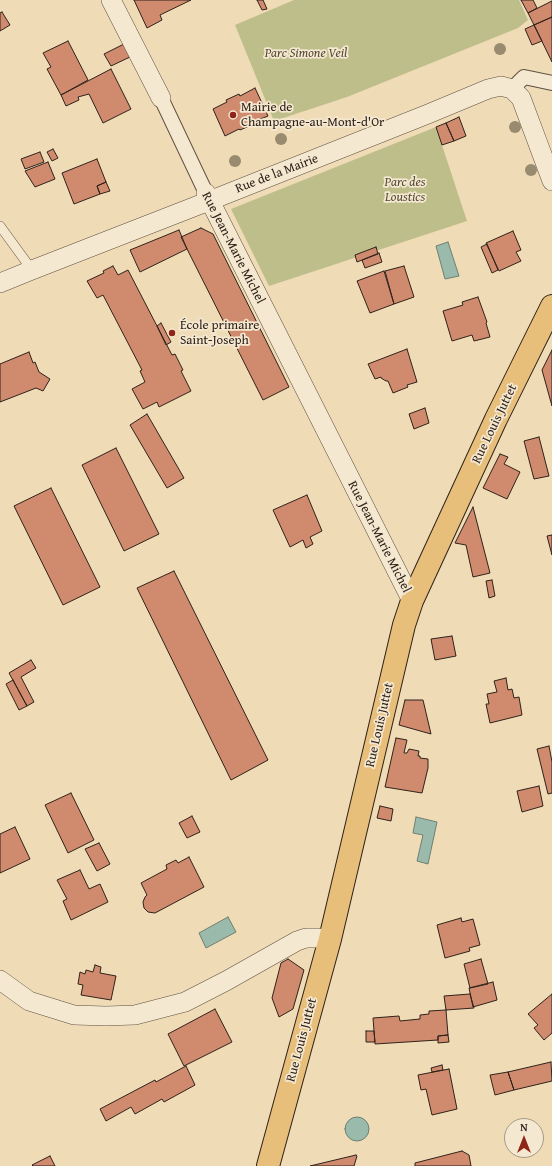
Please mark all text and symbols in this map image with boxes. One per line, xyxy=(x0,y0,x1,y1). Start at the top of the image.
park label: Parc Simone Veil xyxy=(265,46,347,62)
place label: Mairie de Champagne-au-Mont-d'Or xyxy=(241,100,384,131)
marker: Mairie de Champagne-au-Mont-d'Or xyxy=(228,110,238,120)
street label: Rue de la Mairie xyxy=(233,151,321,197)
park label: Parc des Loustics xyxy=(385,175,425,206)
street label: Rue Jean-Marie Michel xyxy=(198,190,268,306)
place label: École primaire Saint-Joseph xyxy=(180,318,259,349)
marker: École primaire Saint-Joseph xyxy=(167,328,177,338)
street label: Rue Louis Juttet xyxy=(469,382,521,466)
street label: Rue Jean-Marie Michel xyxy=(344,479,414,595)
street label: Rue Louis Juttet xyxy=(363,681,397,769)
street label: Rue Louis Juttet xyxy=(283,996,321,1084)
north arrow xyxy=(504,1118,544,1158)
text: N xyxy=(520,1119,528,1135)

